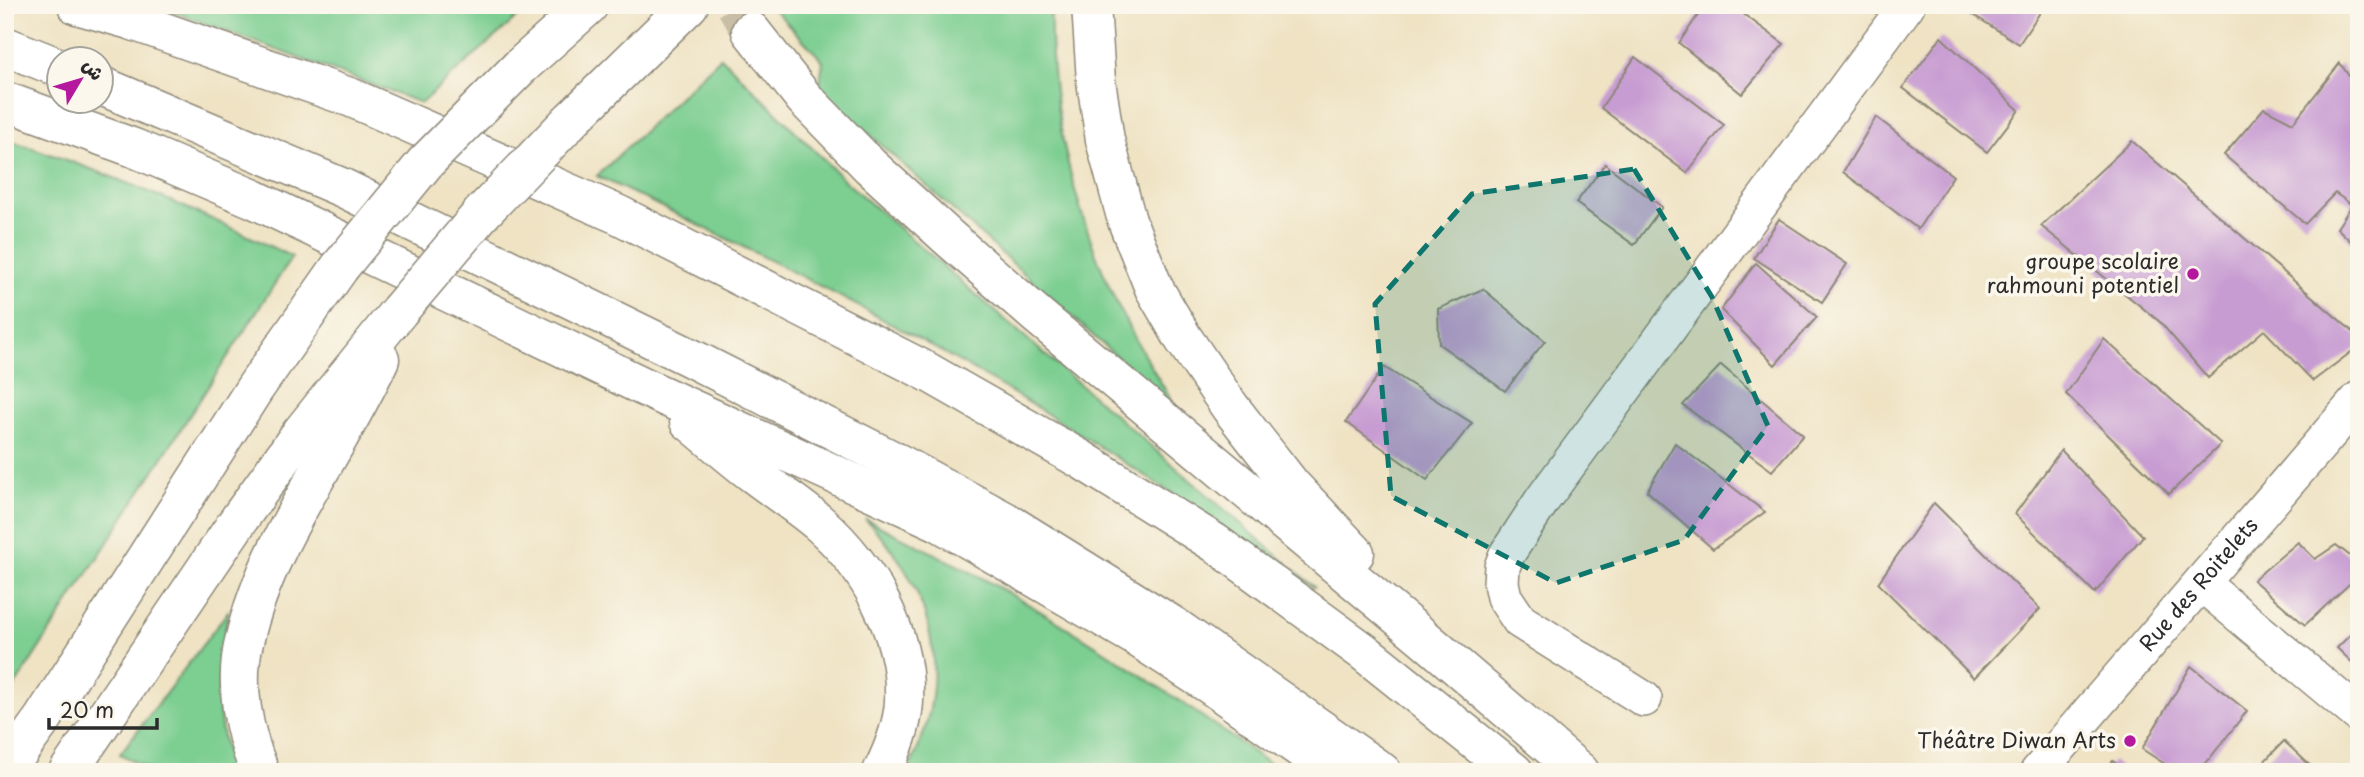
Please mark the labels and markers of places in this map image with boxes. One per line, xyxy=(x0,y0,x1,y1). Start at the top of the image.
place label: groupe scolaire rahmouni potentiel xyxy=(1987,244,2179,300)
marker: groupe scolaire rahmouni potentiel xyxy=(2185,266,2201,282)
place label: Théâtre Diwan Arts xyxy=(1917,723,2116,755)
marker: Théâtre Diwan Arts xyxy=(2122,733,2138,749)

